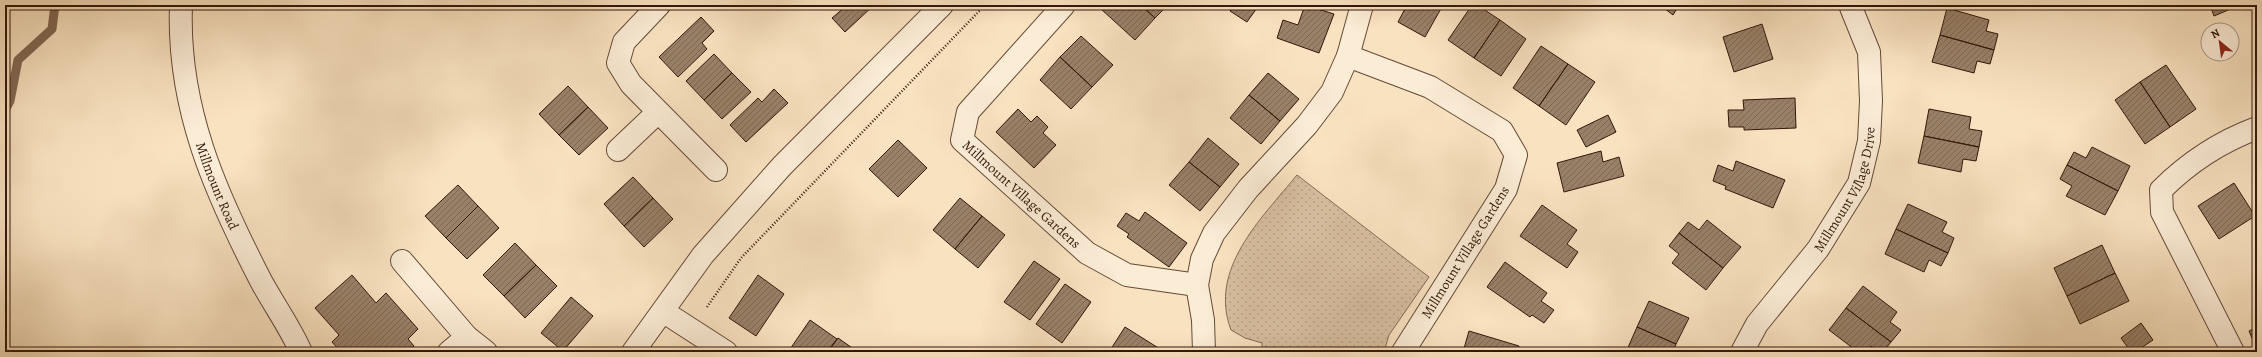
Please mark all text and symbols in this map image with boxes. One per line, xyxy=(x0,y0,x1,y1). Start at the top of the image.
north arrow xyxy=(2200,22,2240,62)
text: N xyxy=(2208,25,2223,42)
street label: Millmount Village Drive xyxy=(1809,127,1880,256)
street label: Millmount Village Gardens xyxy=(958,136,1085,253)
street label: Millmount Road xyxy=(191,140,243,233)
street label: Millmount Village Gardens xyxy=(1417,182,1514,322)

